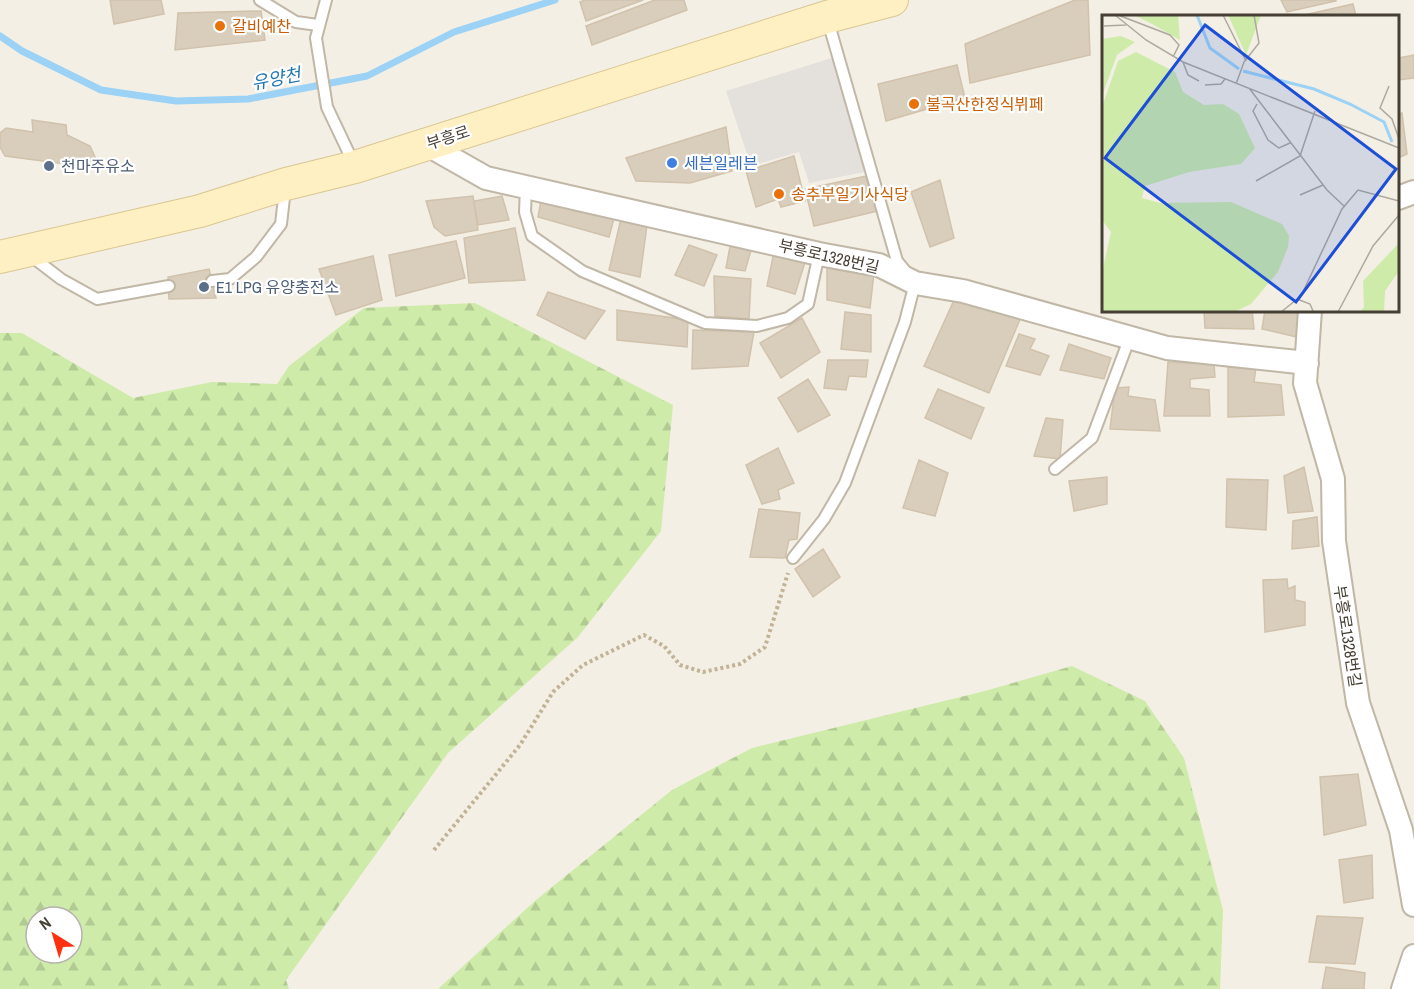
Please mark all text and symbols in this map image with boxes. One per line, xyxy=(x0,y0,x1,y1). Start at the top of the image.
place label: 갈비예찬 xyxy=(232,15,291,37)
inset map xyxy=(1102,15,1399,312)
marker: 갈비예찬 xyxy=(213,19,227,33)
water label: 유양천 xyxy=(249,61,305,96)
place label: 불곡산한정식뷔페 xyxy=(926,93,1044,115)
marker: 불곡산한정식뷔페 xyxy=(907,97,921,111)
street label: 부흥로 xyxy=(424,120,473,154)
place label: 세븐일레븐 xyxy=(684,152,758,174)
place label: 천마주유소 xyxy=(61,155,135,177)
marker: 세븐일레븐 xyxy=(665,156,679,170)
marker: 천마주유소 xyxy=(42,159,56,173)
place label: 송추부일기사식당 xyxy=(791,183,909,205)
marker: 송추부일기사식당 xyxy=(772,187,786,201)
street label: 부흥로1328번길 xyxy=(776,234,882,278)
place label: E1 LPG 유양충전소 xyxy=(216,276,339,298)
marker: E1 LPG 유양충전소 xyxy=(197,280,211,294)
street label: 부흥로1328번길 xyxy=(1329,584,1367,688)
north arrow xyxy=(24,905,84,965)
text: N xyxy=(35,911,55,935)

